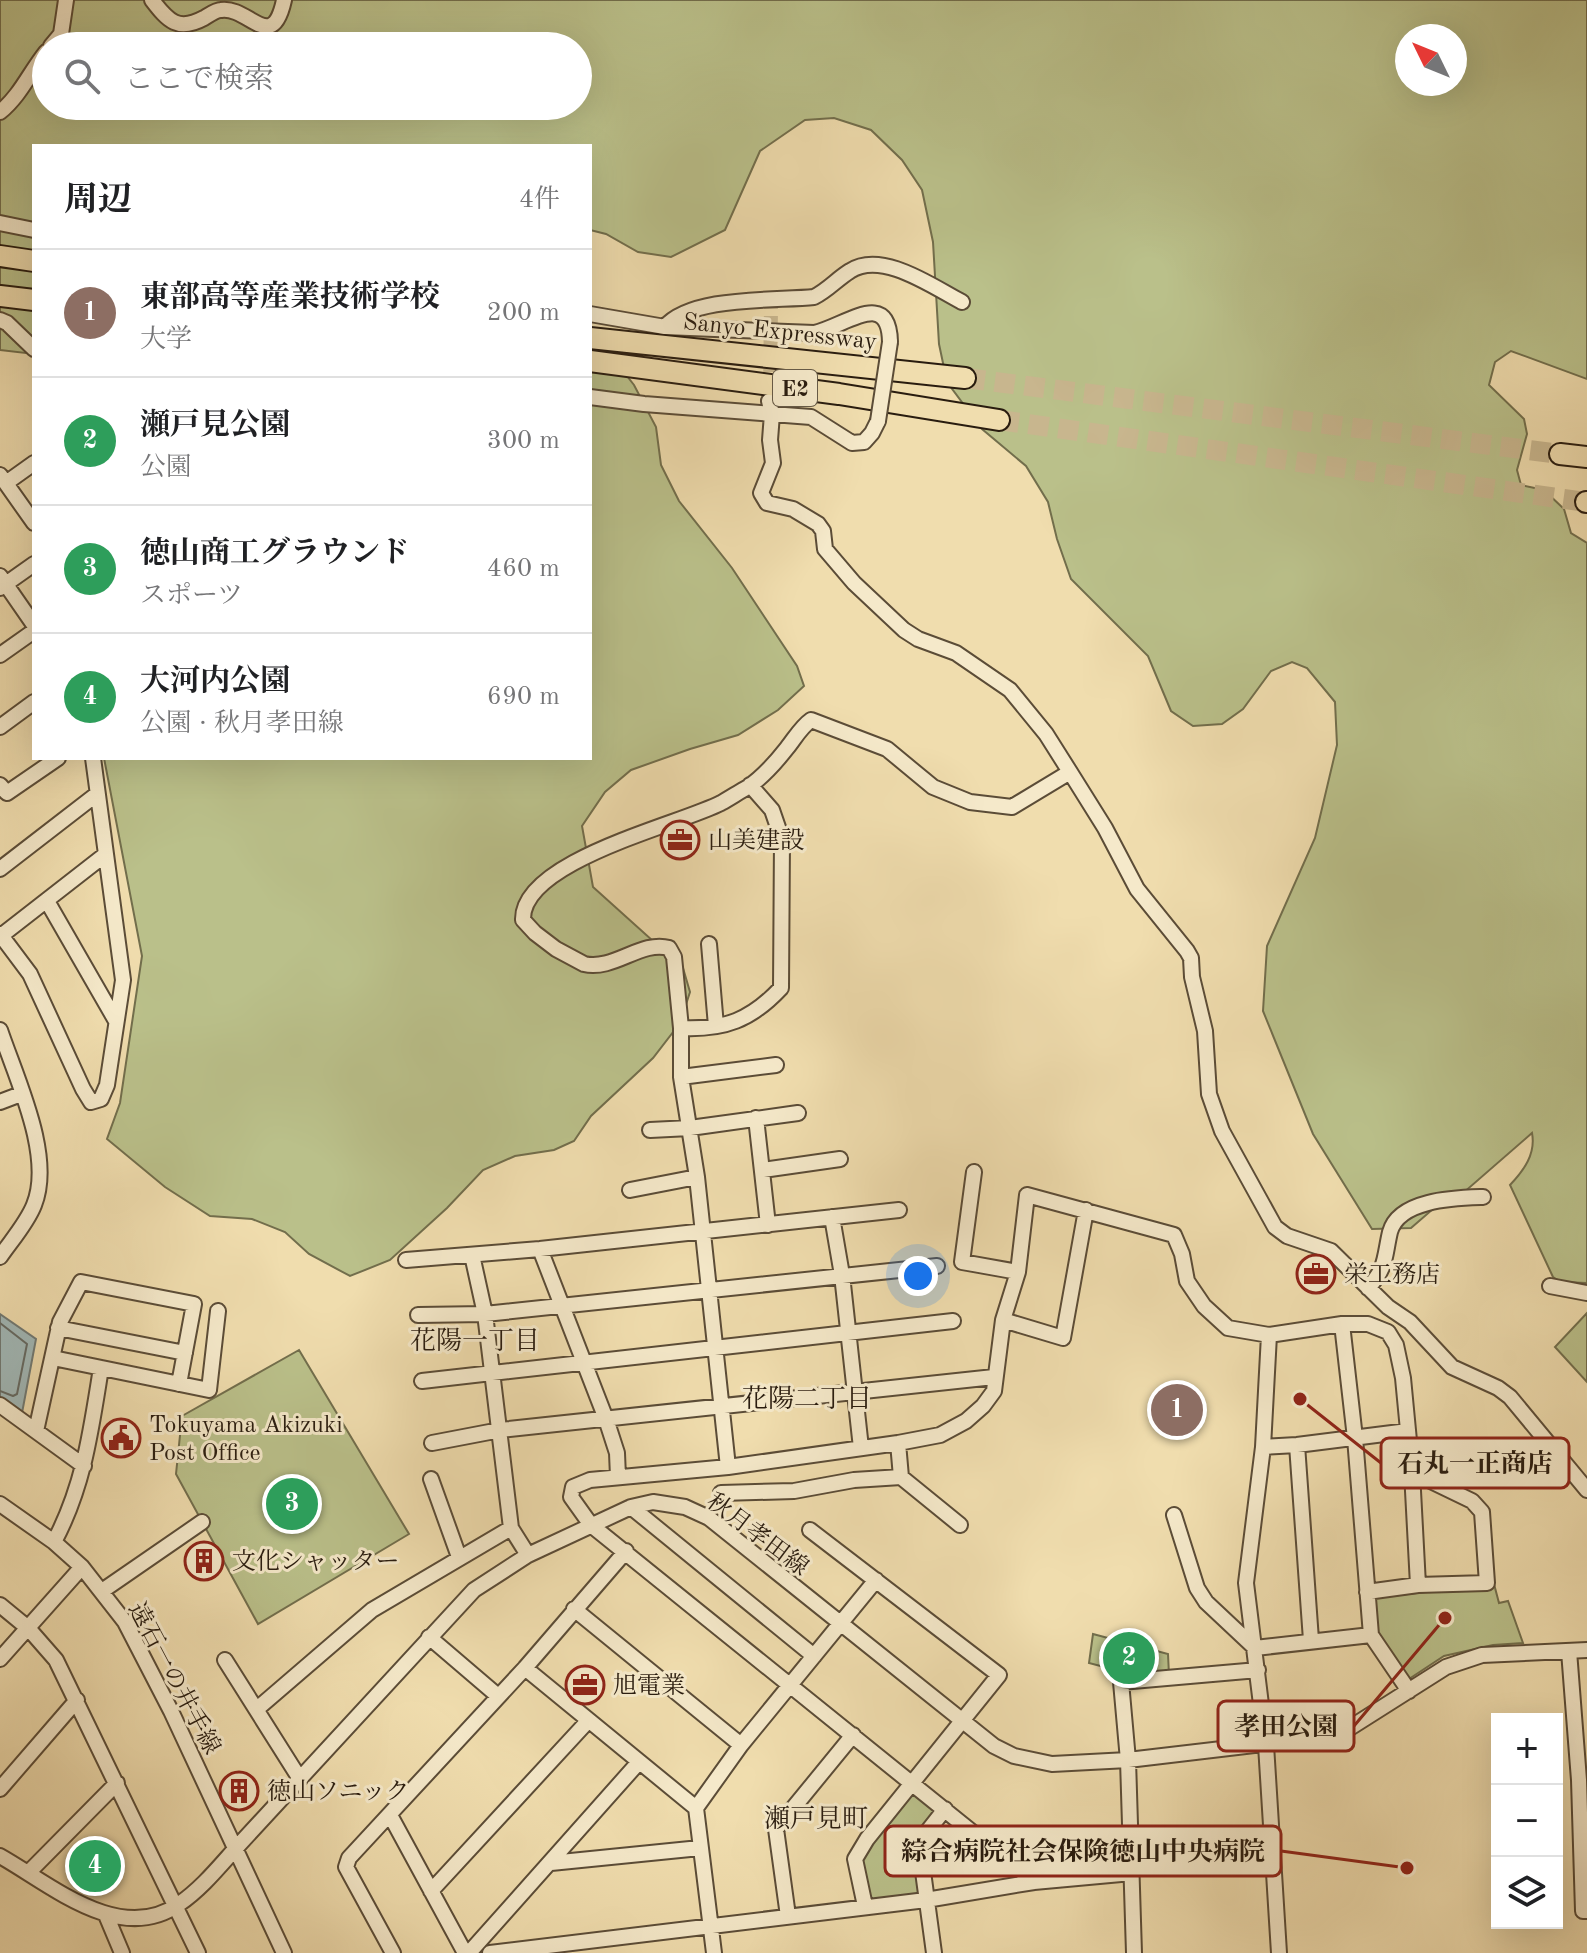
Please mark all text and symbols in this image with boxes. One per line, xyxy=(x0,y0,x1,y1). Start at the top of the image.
north arrow xyxy=(1395,24,1467,96)
search box xyxy=(32,32,592,120)
icon: search xyxy=(60,54,104,98)
text: ここで検索 xyxy=(124,65,274,95)
text: 周辺 xyxy=(64,184,132,218)
text: 4件 xyxy=(519,187,560,213)
text: 東部高等産業技術学校 xyxy=(140,283,440,313)
text: 1 xyxy=(82,300,98,326)
text: 200 m xyxy=(487,300,560,326)
street label: Sanyo Expressway xyxy=(682,311,878,355)
text: 大学 xyxy=(140,327,192,353)
road number: E2 xyxy=(773,370,817,406)
text: 瀬戸見公園 xyxy=(140,411,290,441)
text: 2 xyxy=(82,428,98,454)
text: 300 m xyxy=(487,428,560,454)
text: 公園 xyxy=(140,455,192,481)
text: 徳山商工グラウンド xyxy=(140,539,410,569)
text: 3 xyxy=(82,556,98,582)
text: 460 m xyxy=(487,556,560,582)
text: スポーツ xyxy=(140,583,243,609)
text: 大河内公園 xyxy=(140,667,290,697)
text: 4 xyxy=(82,684,98,710)
text: 690 m xyxy=(487,684,560,710)
text: 公園 · 秋月孝田線 xyxy=(140,711,344,737)
office icon: 山美建設 xyxy=(659,819,701,861)
place label: 山美建設 xyxy=(708,827,804,854)
office icon: 栄工務店 xyxy=(1295,1253,1337,1295)
your location xyxy=(898,1256,938,1296)
place label: 栄工務店 xyxy=(1344,1261,1440,1288)
district label: 花陽一丁目 xyxy=(410,1327,540,1355)
pin: 1 xyxy=(1151,1380,1203,1440)
district label: 花陽二丁目 xyxy=(742,1385,872,1413)
place label: Tokuyama Akizuki Post Office xyxy=(149,1414,343,1466)
public building icon: Tokuyama Akizuki Post Office xyxy=(100,1417,142,1459)
callout: 石丸一正商店 xyxy=(1381,1438,1569,1488)
text: 石丸一正商店 xyxy=(1397,1449,1553,1478)
pin: 3 xyxy=(266,1474,318,1534)
street label: 秋月孝田線 xyxy=(702,1488,814,1581)
building icon: 文化シャッター xyxy=(183,1540,225,1582)
place label: 文化シャッター xyxy=(232,1548,400,1575)
street label: 遠石一の井手線 xyxy=(123,1598,226,1759)
pin: 2 xyxy=(1103,1628,1155,1688)
office icon: 旭電業 xyxy=(564,1664,606,1706)
place label: 旭電業 xyxy=(613,1672,685,1699)
callout: 孝田公園 xyxy=(1218,1701,1354,1751)
text: 孝田公園 xyxy=(1234,1713,1338,1741)
map controls xyxy=(1491,1713,1563,1929)
button: + xyxy=(1491,1713,1563,1785)
building icon: 徳山ソニック xyxy=(218,1770,260,1812)
place label: 徳山ソニック xyxy=(267,1778,410,1805)
button: − xyxy=(1491,1785,1563,1857)
district label: 瀬戸見町 xyxy=(764,1805,868,1833)
callout: 綜合病院社会保険徳山中央病院 xyxy=(885,1826,1281,1876)
pin: 4 xyxy=(69,1836,121,1896)
text: 綜合病院社会保険徳山中央病院 xyxy=(901,1837,1265,1866)
button: layers xyxy=(1491,1857,1563,1929)

